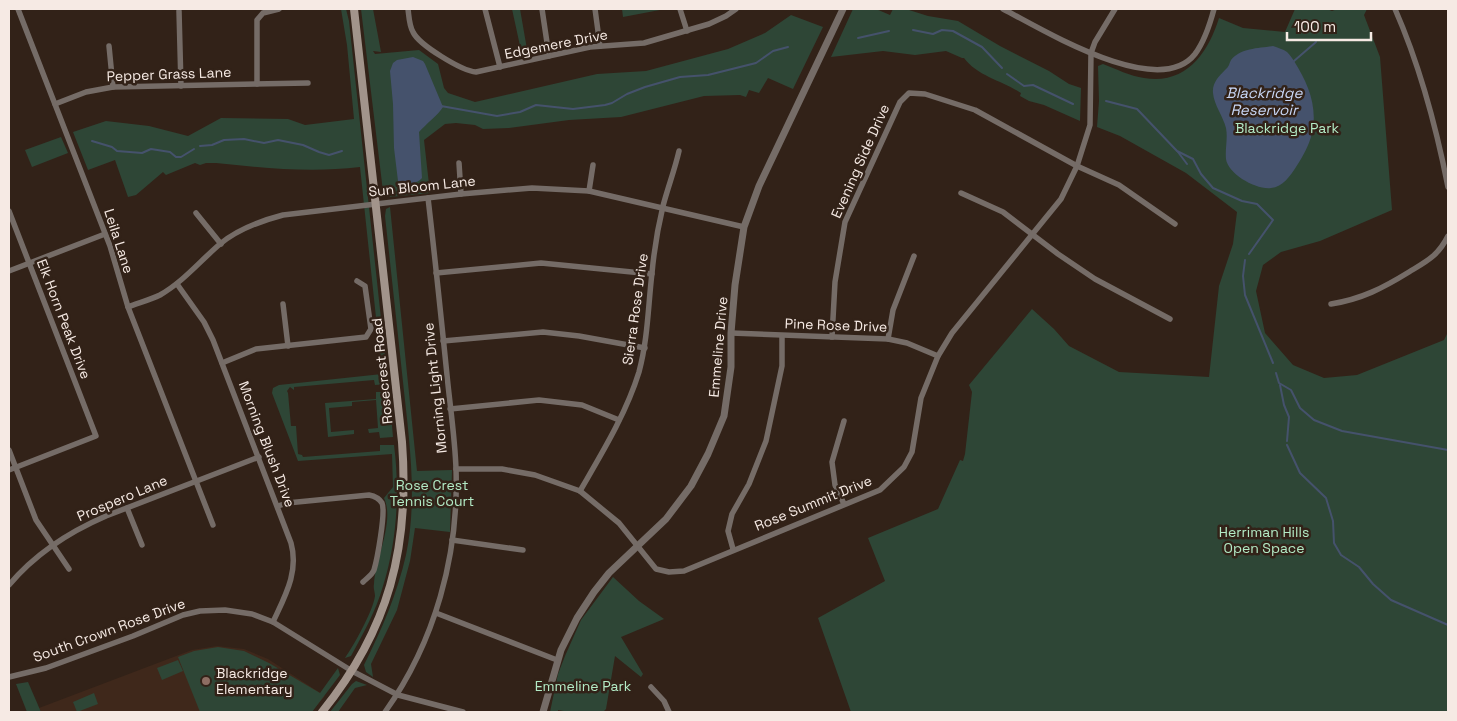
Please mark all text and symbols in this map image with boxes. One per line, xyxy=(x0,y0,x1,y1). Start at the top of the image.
scale bar xyxy=(1287,10,1371,42)
text: 100 m xyxy=(1294,17,1336,36)
street label: Edgemere Drive xyxy=(503,25,609,63)
street label: Pepper Grass Lane xyxy=(106,63,232,85)
water label: Blackridge Reservoir xyxy=(1226,83,1303,119)
street label: Evening Side Drive xyxy=(827,101,893,221)
park label: Blackridge Park xyxy=(1235,119,1340,137)
street label: Sun Bloom Lane xyxy=(368,171,476,201)
street label: Leila Lane xyxy=(100,206,138,276)
street label: Sierra Rose Drive xyxy=(618,252,652,366)
street label: Elk Horn Peak Drive xyxy=(33,257,95,381)
street label: Emmeline Drive xyxy=(705,296,731,398)
street label: Pine Rose Drive xyxy=(784,314,888,336)
street label: Rosecrest Road xyxy=(367,317,397,425)
street label: Morning Light Drive xyxy=(419,322,451,454)
street label: Morning Blush Drive xyxy=(235,378,299,510)
street label: Prospero Lane xyxy=(74,471,170,525)
street label: Rose Summit Drive xyxy=(752,471,874,535)
park label: Rose Crest Tennis Court xyxy=(390,476,474,510)
park label: Herriman Hills Open Space xyxy=(1219,523,1309,557)
street label: South Crown Rose Drive xyxy=(30,594,188,666)
place label: Blackridge Elementary xyxy=(216,664,293,698)
marker: Blackridge Elementary xyxy=(200,675,212,687)
park label: Emmeline Park xyxy=(535,677,632,695)

